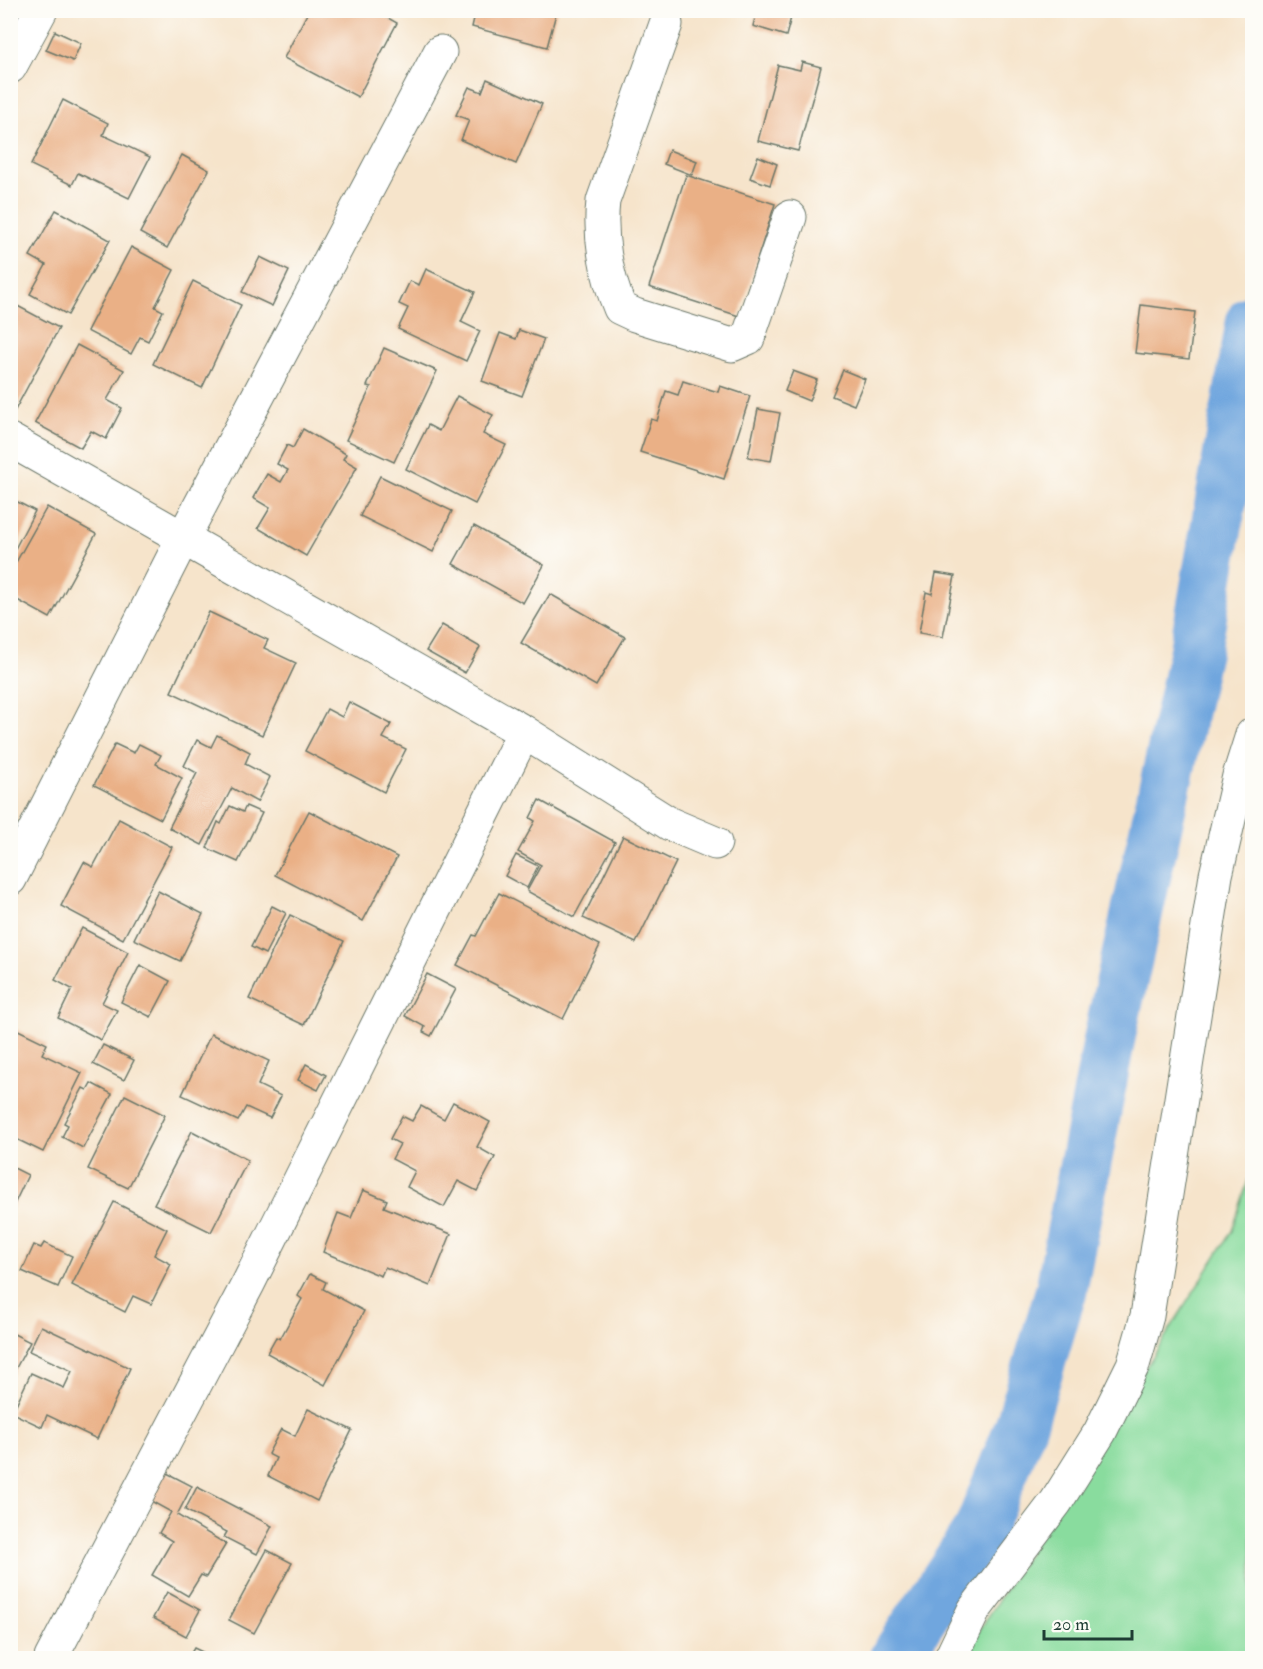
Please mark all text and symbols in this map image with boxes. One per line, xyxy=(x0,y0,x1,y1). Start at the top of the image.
scale bar xyxy=(1044,1603,1132,1641)
text: 20 m xyxy=(1053,1613,1089,1636)

